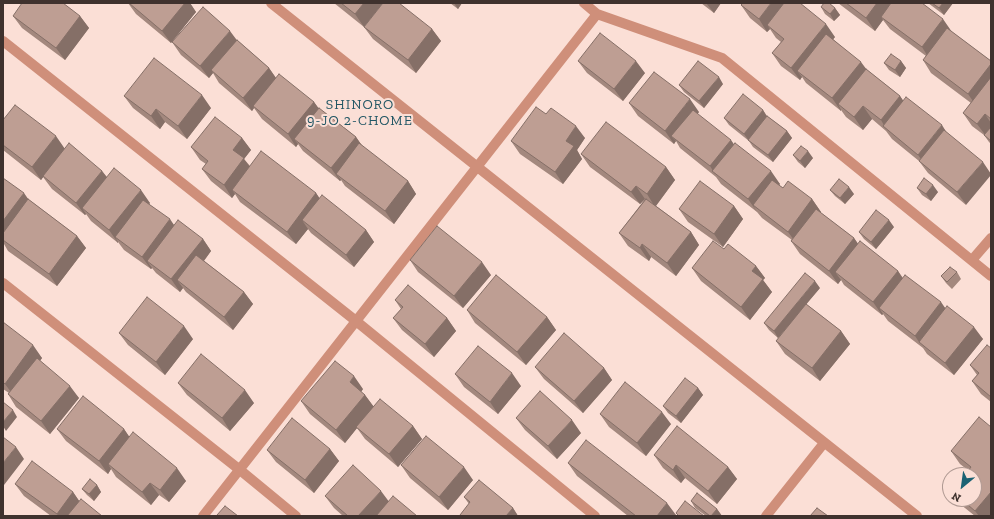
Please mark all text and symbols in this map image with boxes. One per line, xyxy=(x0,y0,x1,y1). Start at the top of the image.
district label: SHINORO 9-JO 2-CHOME xyxy=(307,97,413,130)
north arrow xyxy=(942,467,982,507)
text: N xyxy=(950,489,963,505)

